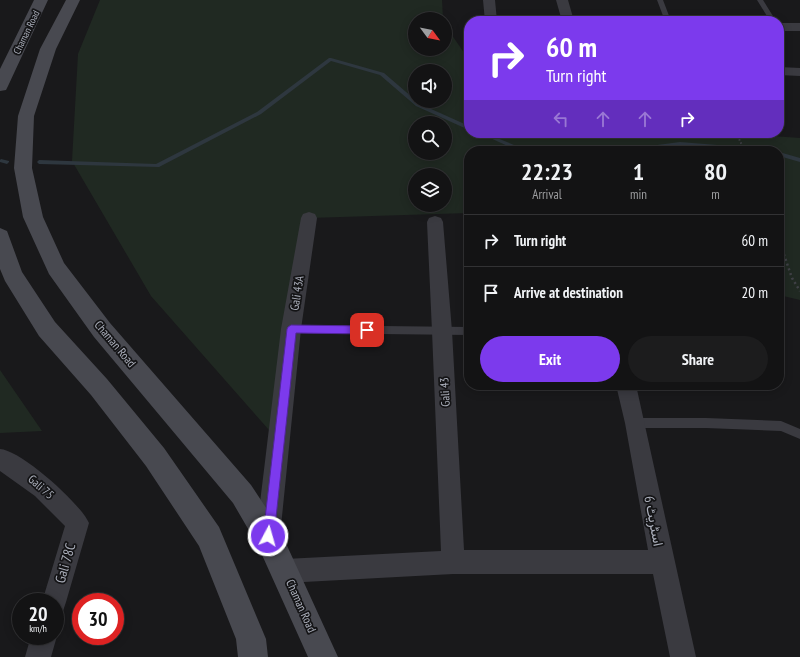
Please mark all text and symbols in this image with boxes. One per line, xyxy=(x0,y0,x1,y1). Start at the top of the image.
street label: Chaman Road xyxy=(10,8,43,56)
north arrow xyxy=(408,12,452,56)
map controls xyxy=(408,12,452,212)
text: 60 m xyxy=(546,28,597,65)
icon: right xyxy=(480,32,532,84)
button: sound xyxy=(408,64,452,108)
text: Turn right xyxy=(546,64,606,87)
icon: left xyxy=(550,108,572,130)
icon: ahead xyxy=(592,108,614,130)
icon: ahead xyxy=(634,108,656,130)
icon: right xyxy=(676,108,698,130)
button: search xyxy=(408,116,452,160)
text: 22:23 xyxy=(521,156,573,187)
text: 1 xyxy=(633,156,644,187)
text: 80 xyxy=(704,156,727,187)
button: layers xyxy=(408,168,452,212)
text: Arrival xyxy=(532,186,562,203)
text: min xyxy=(630,186,647,203)
text: m xyxy=(711,186,720,203)
icon: right xyxy=(480,230,502,252)
text: Turn right xyxy=(514,231,566,250)
text: 60 m xyxy=(742,231,768,250)
street label: Gali 43A xyxy=(286,274,307,311)
icon: arrive xyxy=(480,282,502,304)
text: Arrive at destination xyxy=(514,283,623,302)
text: 20 m xyxy=(742,283,768,302)
pin xyxy=(350,313,384,347)
street label: Chaman Road xyxy=(91,317,139,370)
icon: arrive xyxy=(356,319,378,341)
button: Exit xyxy=(480,336,620,382)
button: Share xyxy=(628,336,768,382)
street label: Gali 43 xyxy=(436,377,453,407)
street label: Gali 75 xyxy=(25,471,57,502)
street label: اسٹریٹ 6 xyxy=(640,494,668,548)
position arrow xyxy=(247,515,289,557)
street label: Gali 78C xyxy=(51,540,79,585)
street label: Chaman Road xyxy=(283,577,320,635)
speed limit sign: 30 xyxy=(72,593,124,645)
text: 20 xyxy=(28,601,48,627)
text: km/h xyxy=(29,622,47,635)

